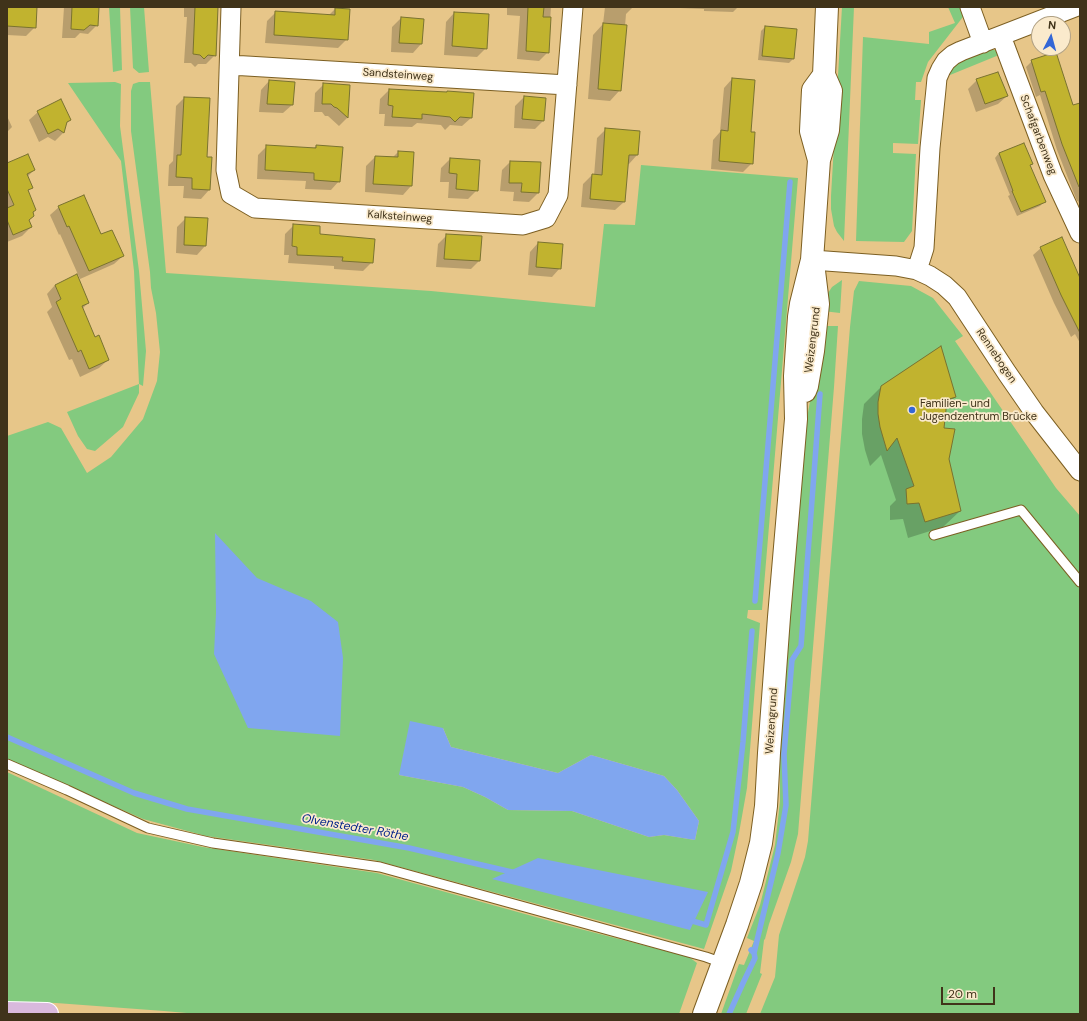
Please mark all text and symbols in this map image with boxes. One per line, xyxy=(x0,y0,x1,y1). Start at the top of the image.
north arrow xyxy=(1031,16,1071,56)
text: N xyxy=(1047,18,1057,32)
street label: Sandsteinweg xyxy=(362,66,434,84)
street label: Schafgarbenweg xyxy=(1017,93,1059,177)
street label: Kalksteinweg xyxy=(367,208,433,226)
street label: Weizengrund xyxy=(802,306,824,374)
street label: Rennebogen xyxy=(973,326,1019,386)
place label: Familien- und Jugendzentrum Brücke xyxy=(920,397,1037,423)
marker: Familien- und Jugendzentrum Brücke xyxy=(907,405,917,415)
street label: Weizengrund xyxy=(763,687,781,755)
water label: Olvenstedter Röthe xyxy=(300,812,410,844)
scale bar xyxy=(943,979,997,1005)
text: 20 m xyxy=(948,986,977,1002)

